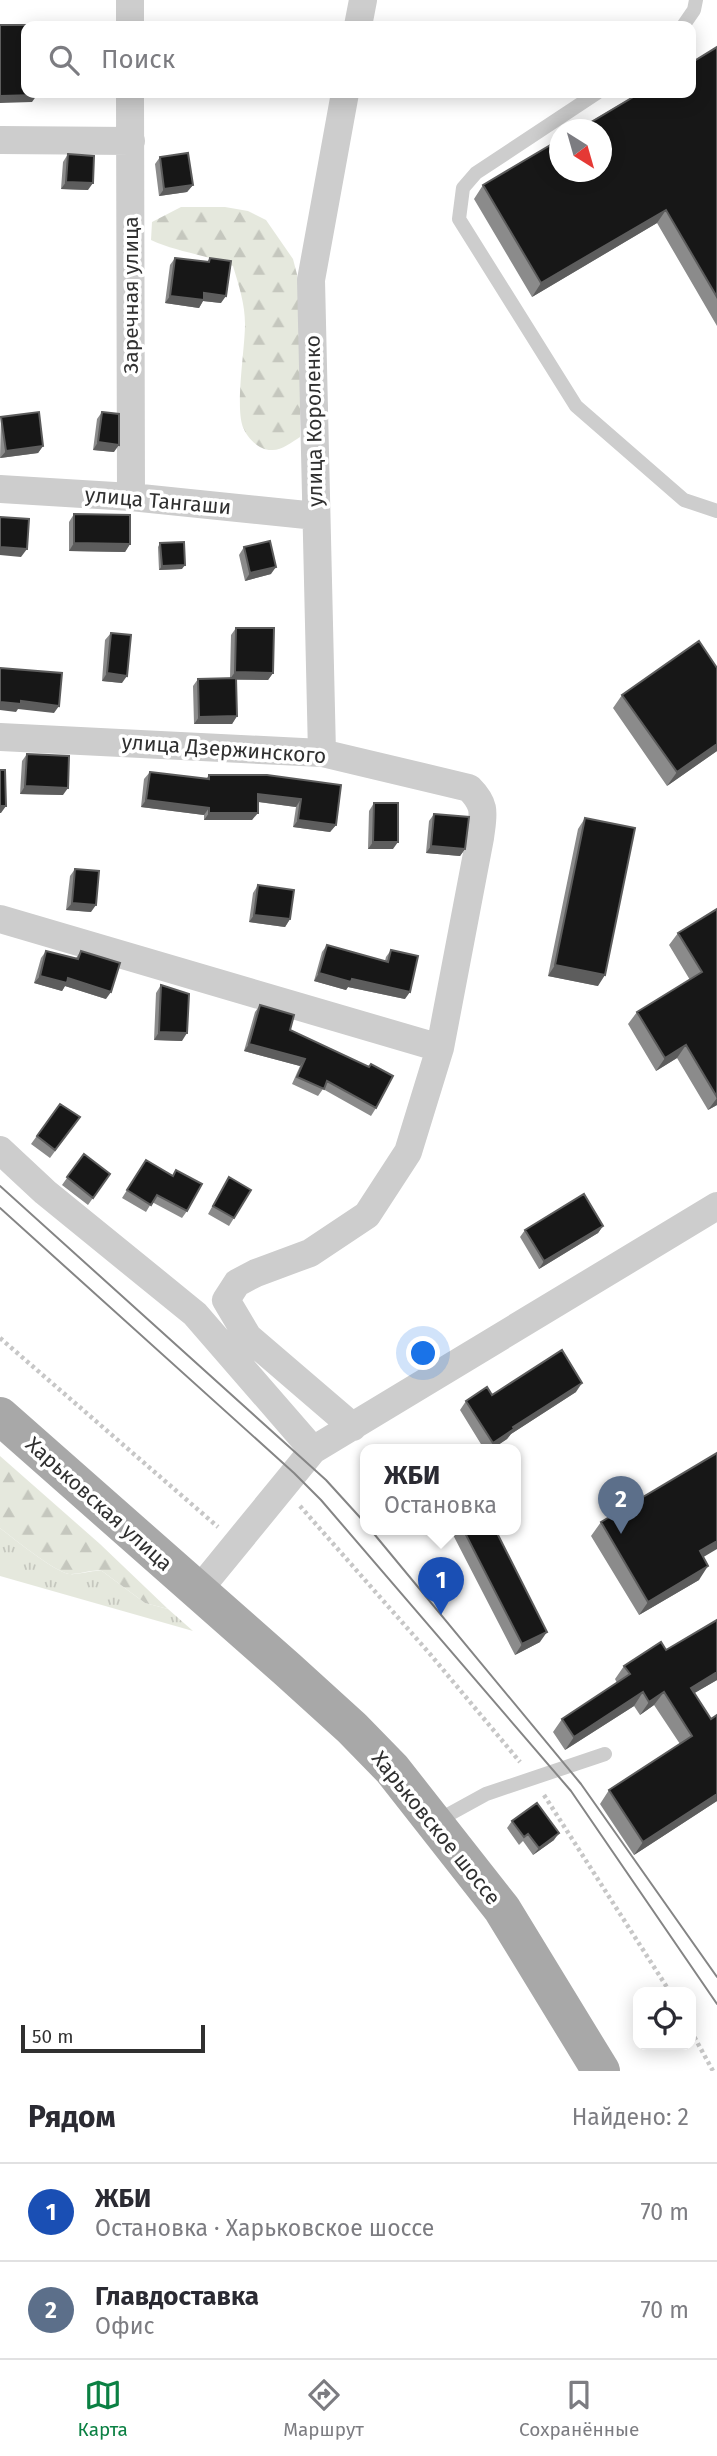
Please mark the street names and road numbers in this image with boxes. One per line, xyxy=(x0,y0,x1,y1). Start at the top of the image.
street label: Заречная улица xyxy=(118,216,144,374)
street label: улица Короленко xyxy=(300,335,328,507)
street label: улица Тангаши xyxy=(84,482,232,520)
street label: улица Дзержинского xyxy=(121,729,327,769)
street label: Харьковская улица xyxy=(20,1431,178,1577)
street label: Харьковское шоссе xyxy=(366,1746,506,1910)

